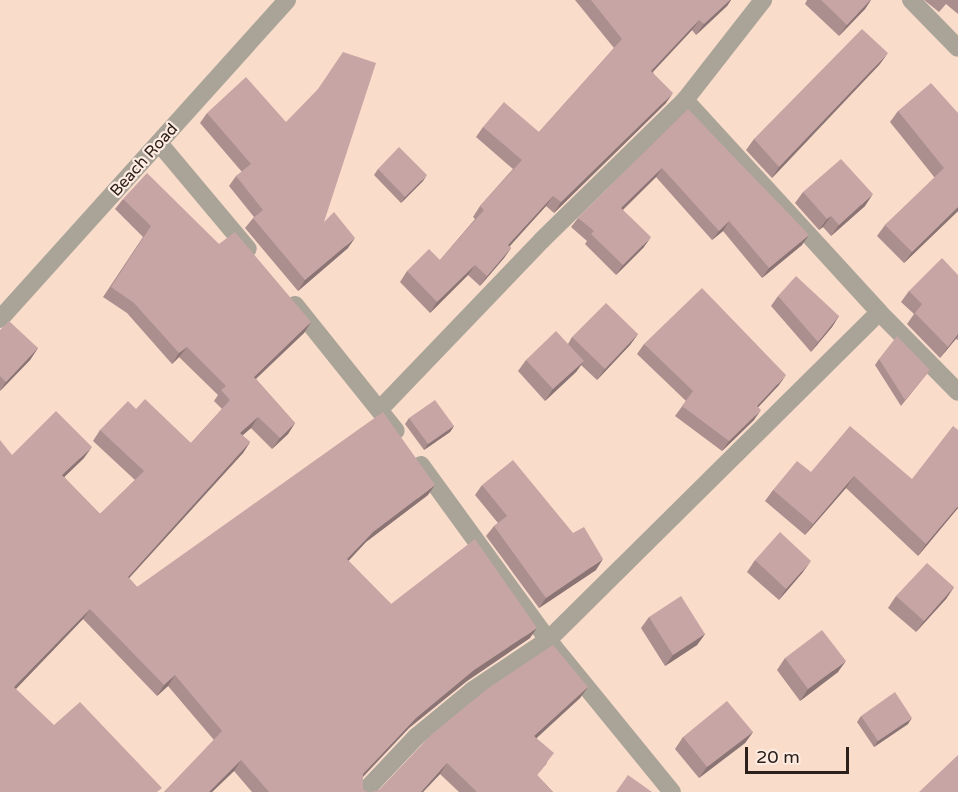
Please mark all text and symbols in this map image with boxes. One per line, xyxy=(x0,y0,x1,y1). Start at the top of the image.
street label: Beach Road xyxy=(106,120,182,200)
scale bar xyxy=(748,735,852,773)
text: 20 m xyxy=(756,746,800,768)

